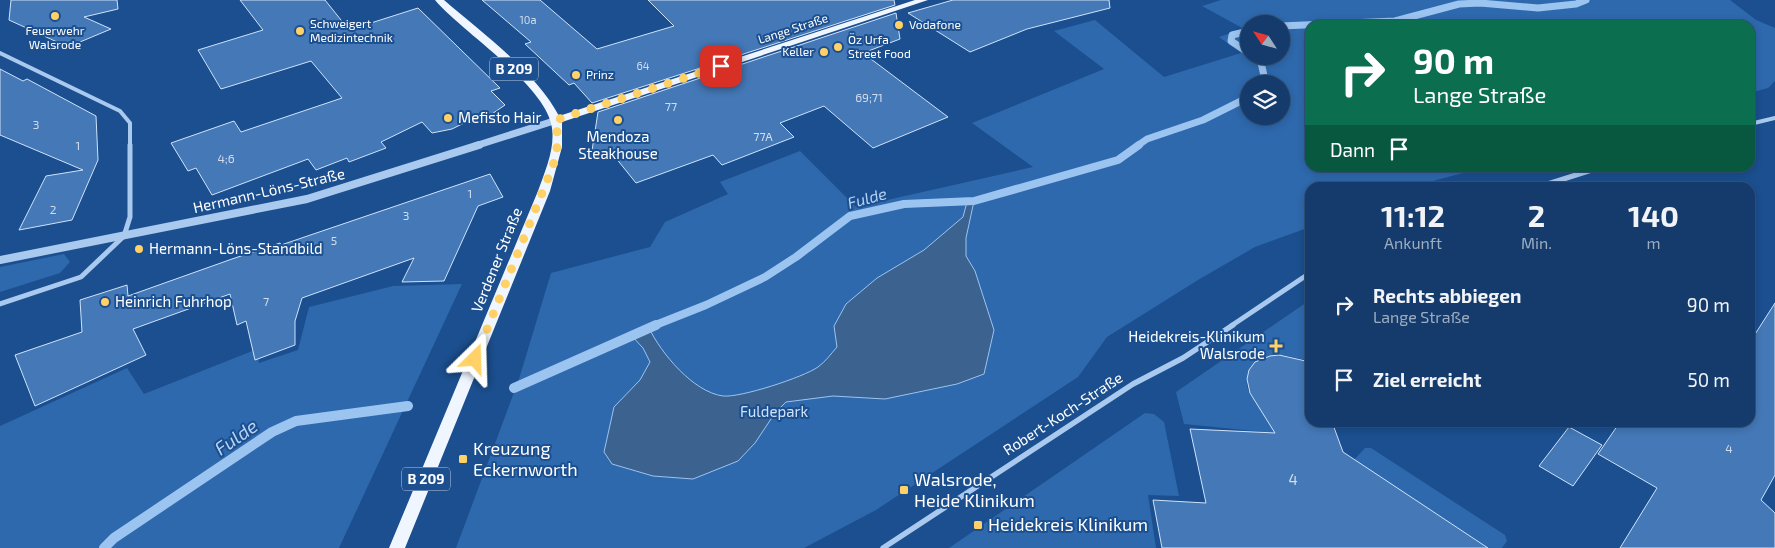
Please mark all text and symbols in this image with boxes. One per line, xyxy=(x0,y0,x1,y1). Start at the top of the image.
marker: Feuerwehr Walsrode xyxy=(49,10,61,22)
street label: Lange Straße xyxy=(756,10,829,46)
house number: 10a xyxy=(519,13,537,26)
north arrow xyxy=(1240,15,1290,65)
map controls xyxy=(1240,15,1290,125)
place label: Schweigert Medizintechnik xyxy=(310,16,393,44)
place label: Vodafone xyxy=(909,17,961,31)
marker: Vodafone xyxy=(893,19,905,31)
place label: Feuerwehr Walsrode xyxy=(26,23,85,51)
marker: Schweigert Medizintechnik xyxy=(294,25,306,37)
place label: Öz Urfa Street Food xyxy=(848,32,911,60)
text: 90 m xyxy=(1413,39,1494,81)
icon: right xyxy=(1330,40,1395,105)
marker: Öz Urfa Street Food xyxy=(832,41,844,53)
place label: Keller xyxy=(782,44,814,58)
pin xyxy=(700,45,742,87)
marker: Keller xyxy=(818,46,830,58)
icon: arrive xyxy=(707,52,735,80)
road number: B 209 xyxy=(490,58,538,80)
house number: 64 xyxy=(636,59,650,72)
place label: Prinz xyxy=(586,67,614,81)
marker: Prinz xyxy=(570,69,582,81)
button: layers xyxy=(1240,75,1290,125)
text: Lange Straße xyxy=(1413,81,1546,107)
house number: 69;71 xyxy=(855,90,883,104)
house number: 77 xyxy=(665,99,677,113)
place label: Mefisto Hair xyxy=(458,108,542,126)
marker: Mefisto Hair xyxy=(442,112,454,124)
marker: Mendoza Steakhouse xyxy=(612,114,624,126)
house number: 3 xyxy=(33,117,39,131)
place label: Mendoza Steakhouse xyxy=(578,127,658,162)
house number: 77A xyxy=(753,129,773,143)
icon: arrive xyxy=(1385,135,1413,163)
house number: 1 xyxy=(76,138,80,152)
text: Dann xyxy=(1330,138,1375,161)
house number: 4;6 xyxy=(217,151,235,165)
street label: Hermann-Löns-Straße xyxy=(191,164,346,216)
water label: Fulde xyxy=(845,183,889,212)
house number: 1 xyxy=(468,186,472,200)
text: 11:12 xyxy=(1381,197,1445,233)
text: 2 xyxy=(1528,197,1545,233)
text: 140 xyxy=(1628,197,1679,233)
house number: 2 xyxy=(50,202,57,216)
street label: Verdener Straße xyxy=(467,205,525,315)
house number: 3 xyxy=(403,208,409,222)
house number: 5 xyxy=(331,233,337,247)
text: Ankunft xyxy=(1384,233,1442,252)
text: Min. xyxy=(1521,233,1552,252)
text: m xyxy=(1646,233,1661,252)
place label: Hermann-Löns-Standbild xyxy=(149,239,323,257)
marker: Hermann-Löns-Standbild xyxy=(133,243,145,255)
text: Rechts abbiegen xyxy=(1373,284,1521,307)
icon: right xyxy=(1330,291,1358,319)
place label: Heinrich Fuhrhop xyxy=(115,292,232,310)
text: 90 m xyxy=(1687,293,1730,316)
house number: 7 xyxy=(263,294,269,308)
marker: Heinrich Fuhrhop xyxy=(99,296,111,308)
text: Lange Straße xyxy=(1373,307,1470,326)
place label: Heidekreis-Klinikum Walsrode xyxy=(1128,327,1265,362)
position arrow xyxy=(448,332,500,384)
marker: Heidekreis-Klinikum Walsrode xyxy=(1269,339,1283,353)
icon: arrive xyxy=(1330,366,1358,394)
street label: Robert-Koch-Straße xyxy=(999,368,1126,459)
text: Ziel erreicht xyxy=(1373,368,1482,391)
text: 50 m xyxy=(1687,368,1730,391)
park label: Fuldepark xyxy=(740,402,808,420)
water label: Fulde xyxy=(210,414,262,460)
place label: Kreuzung Eckernworth xyxy=(473,437,578,480)
house number: 4 xyxy=(1725,441,1733,455)
marker: Kreuzung Eckernworth xyxy=(457,453,469,465)
road number: B 209 xyxy=(402,468,450,490)
place label: Walsrode, Heide Klinikum xyxy=(914,468,1035,511)
house number: 4 xyxy=(1288,470,1298,488)
marker: Walsrode, Heide Klinikum xyxy=(898,484,910,496)
place label: Heidekreis Klinikum xyxy=(988,513,1148,535)
marker: Heidekreis Klinikum xyxy=(972,519,984,531)

